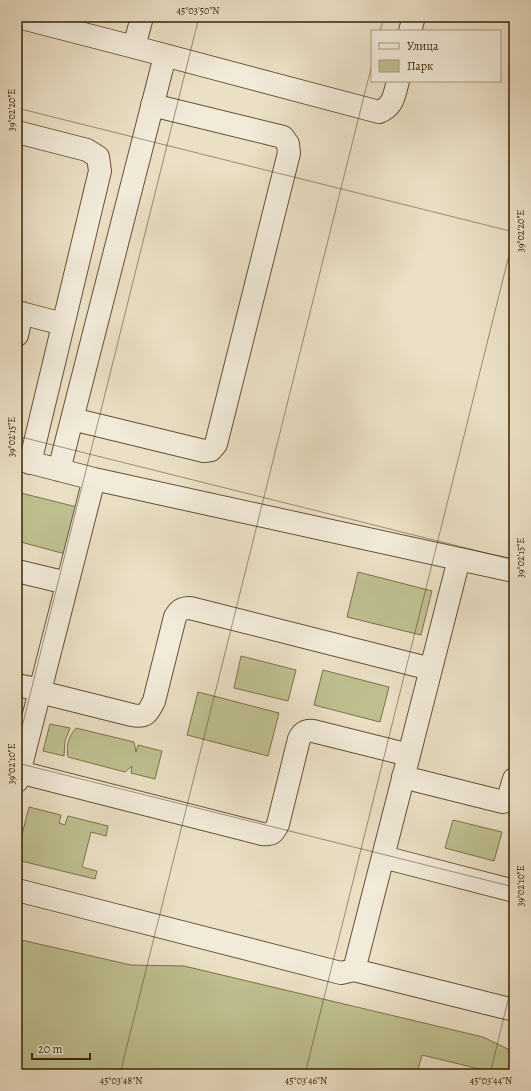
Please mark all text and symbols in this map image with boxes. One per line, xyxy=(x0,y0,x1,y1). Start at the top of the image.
text: 45°03'50"N xyxy=(177,4,219,17)
legend xyxy=(371,30,501,82)
text: Улица xyxy=(407,38,439,54)
text: Парк xyxy=(407,58,433,74)
text: 39°02'20"E xyxy=(5,89,18,131)
text: 39°02'20"E xyxy=(514,210,527,252)
text: 39°02'15"E xyxy=(5,417,18,457)
text: 39°02'15"E xyxy=(514,538,527,578)
text: 39°02'10"E xyxy=(5,743,18,785)
text: 39°02'10"E xyxy=(514,865,527,907)
scale bar xyxy=(32,1035,90,1061)
text: 20 m xyxy=(38,1041,62,1057)
text: 45°03'48"N xyxy=(100,1074,142,1087)
text: 45°03'46"N xyxy=(285,1074,327,1087)
text: 45°03'44"N xyxy=(470,1074,512,1087)

